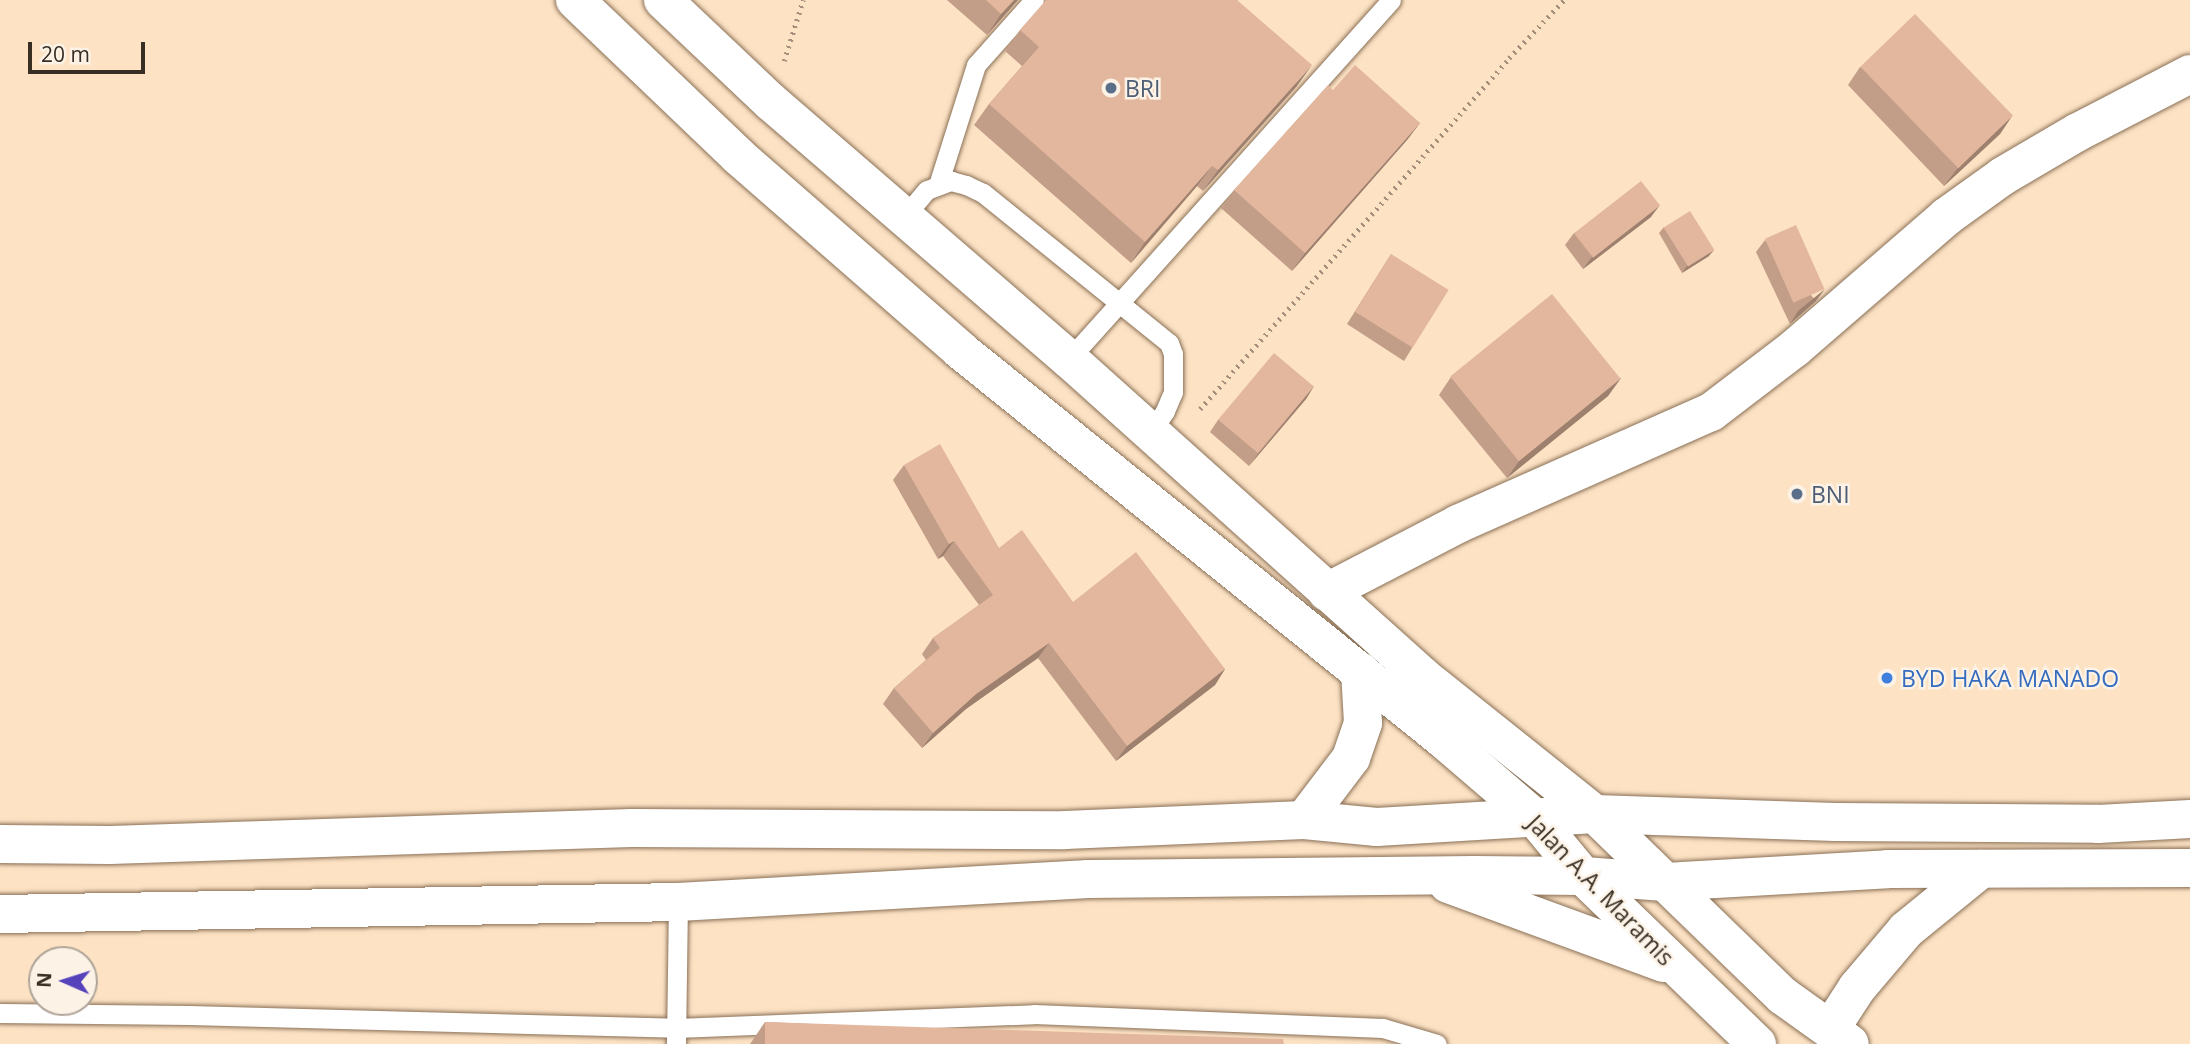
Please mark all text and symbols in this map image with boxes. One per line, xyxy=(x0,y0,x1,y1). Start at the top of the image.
scale bar xyxy=(32,28,149,72)
text: 20 m xyxy=(41,40,90,68)
place label: BRI xyxy=(1125,74,1160,102)
marker: BRI xyxy=(1103,80,1119,96)
place label: BNI xyxy=(1811,480,1850,508)
marker: BNI xyxy=(1789,486,1805,502)
place label: BYD HAKA MANADO xyxy=(1901,664,2119,692)
marker: BYD HAKA MANADO xyxy=(1879,670,1895,686)
street label: Jalan A.A. Maramis xyxy=(1522,809,1680,971)
north arrow xyxy=(28,946,98,1016)
text: N xyxy=(31,972,57,988)

